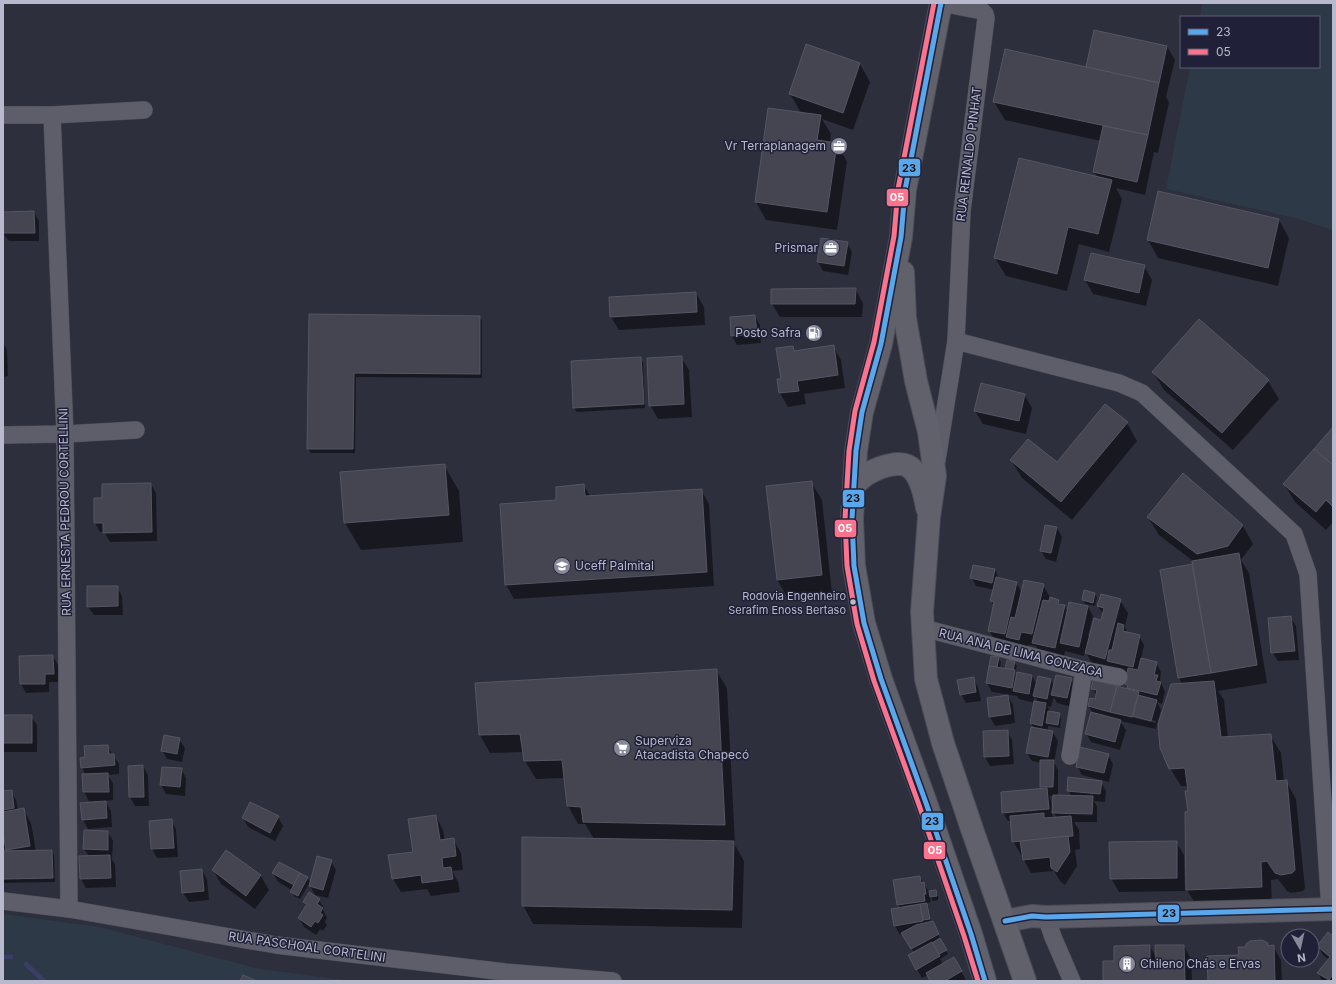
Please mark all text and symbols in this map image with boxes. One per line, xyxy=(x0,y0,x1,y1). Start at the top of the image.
legend xyxy=(1180,16,1320,68)
text: 23 xyxy=(1216,24,1231,39)
text: 05 xyxy=(1216,44,1231,59)
street label: RUA REINALDO PINHAT xyxy=(953,86,984,222)
office icon: Vr Terraplanagem xyxy=(829,136,849,156)
place label: Vr Terraplanagem xyxy=(724,138,826,153)
line badge: 23 xyxy=(898,158,921,177)
text: 23 xyxy=(902,161,916,175)
line badge: 05 xyxy=(886,188,909,207)
text: 05 xyxy=(890,190,904,204)
office icon: Prismar xyxy=(821,238,841,258)
place label: Prismar xyxy=(775,240,818,255)
fuel station icon: Posto Safra xyxy=(804,323,824,343)
place label: Posto Safra xyxy=(735,325,801,340)
street label: RUA ERNESTA PEDROU CORTELLINI xyxy=(55,408,74,616)
line badge: 23 xyxy=(842,489,865,508)
text: 23 xyxy=(846,491,860,505)
line badge: 05 xyxy=(834,519,857,538)
text: 05 xyxy=(838,521,852,535)
school or university icon: Uceff Palmital xyxy=(552,556,572,576)
place label: Uceff Palmital xyxy=(575,558,654,573)
place label: Rodovia Engenheiro Serafim Enoss Bertaso xyxy=(728,589,846,617)
marker: Rodovia Engenheiro Serafim Enoss Bertaso xyxy=(848,597,858,607)
street label: RUA ANA DE LIMA GONZAGA xyxy=(938,625,1105,680)
place label: Superviza Atacadista Chapecó xyxy=(635,733,749,762)
supermarket icon: Superviza Atacadista Chapecó xyxy=(612,738,632,758)
line badge: 23 xyxy=(921,812,944,831)
text: 23 xyxy=(925,814,939,828)
line badge: 05 xyxy=(923,841,946,860)
text: 05 xyxy=(928,843,942,857)
line badge: 23 xyxy=(1157,904,1180,923)
text: 23 xyxy=(1162,906,1176,920)
street label: RUA PASCHOAL CORTELINI xyxy=(227,928,387,965)
north arrow xyxy=(1280,928,1320,968)
text: N xyxy=(1296,950,1307,965)
building icon: Chileno Chás e Ervas xyxy=(1117,954,1137,974)
place label: Chileno Chás e Ervas xyxy=(1140,956,1261,971)

